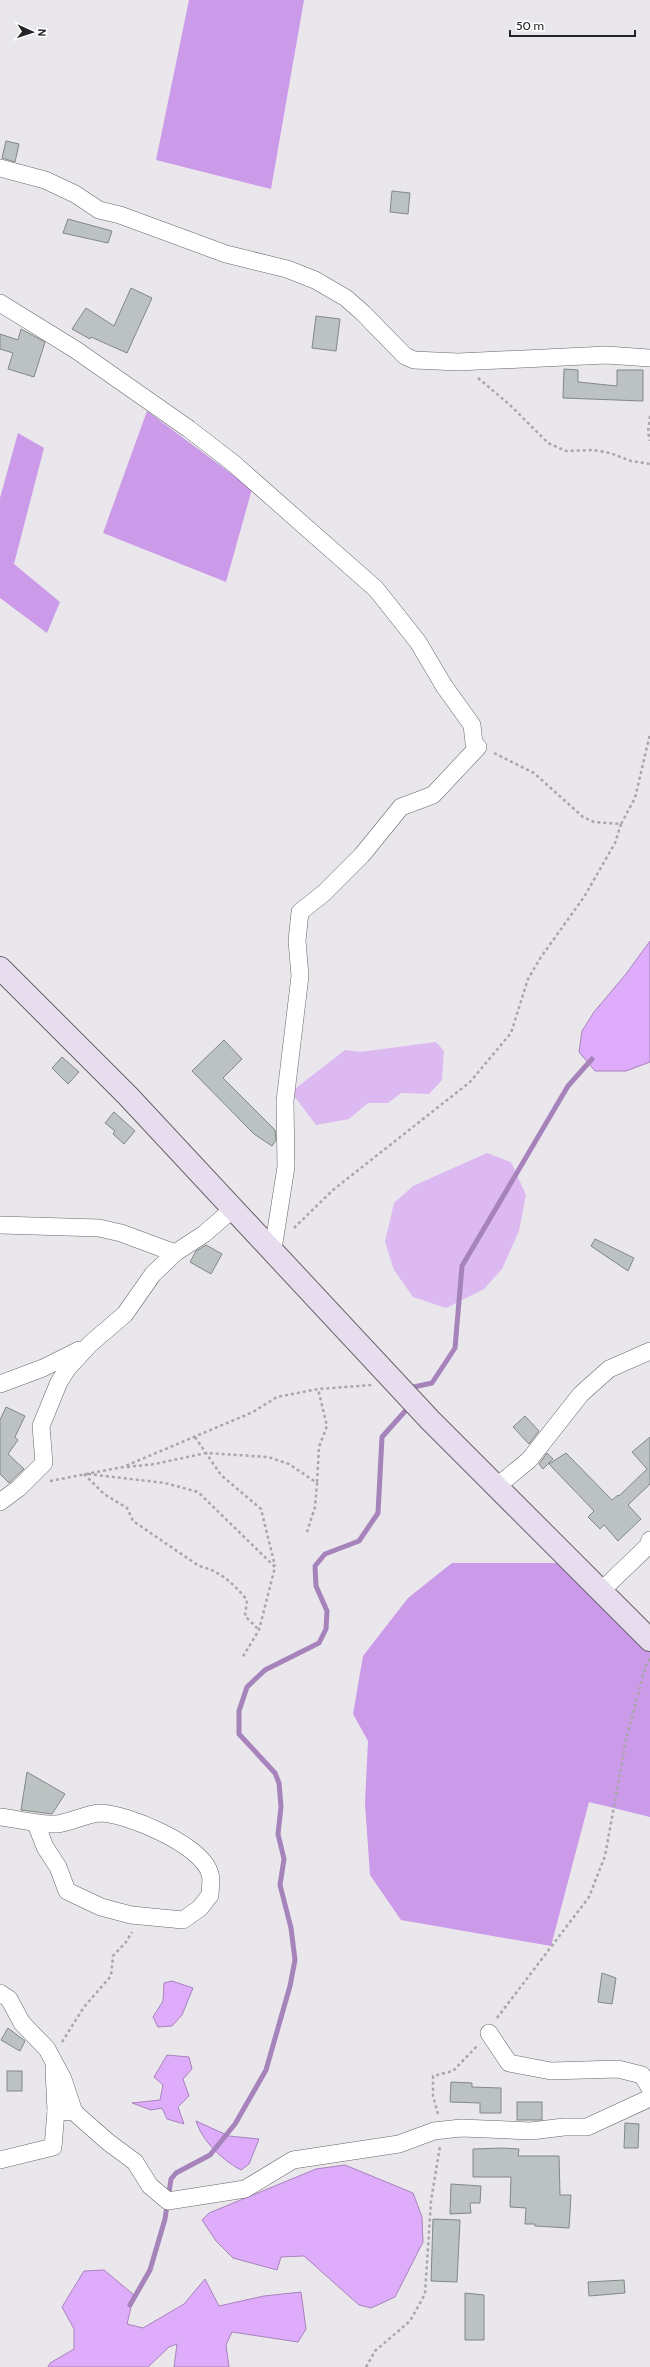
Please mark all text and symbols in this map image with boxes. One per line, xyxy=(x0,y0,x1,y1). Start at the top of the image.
north arrow xyxy=(12,12,52,52)
scale bar xyxy=(510,12,635,38)
text: 50 m xyxy=(516,18,544,33)
text: N xyxy=(35,28,49,37)

